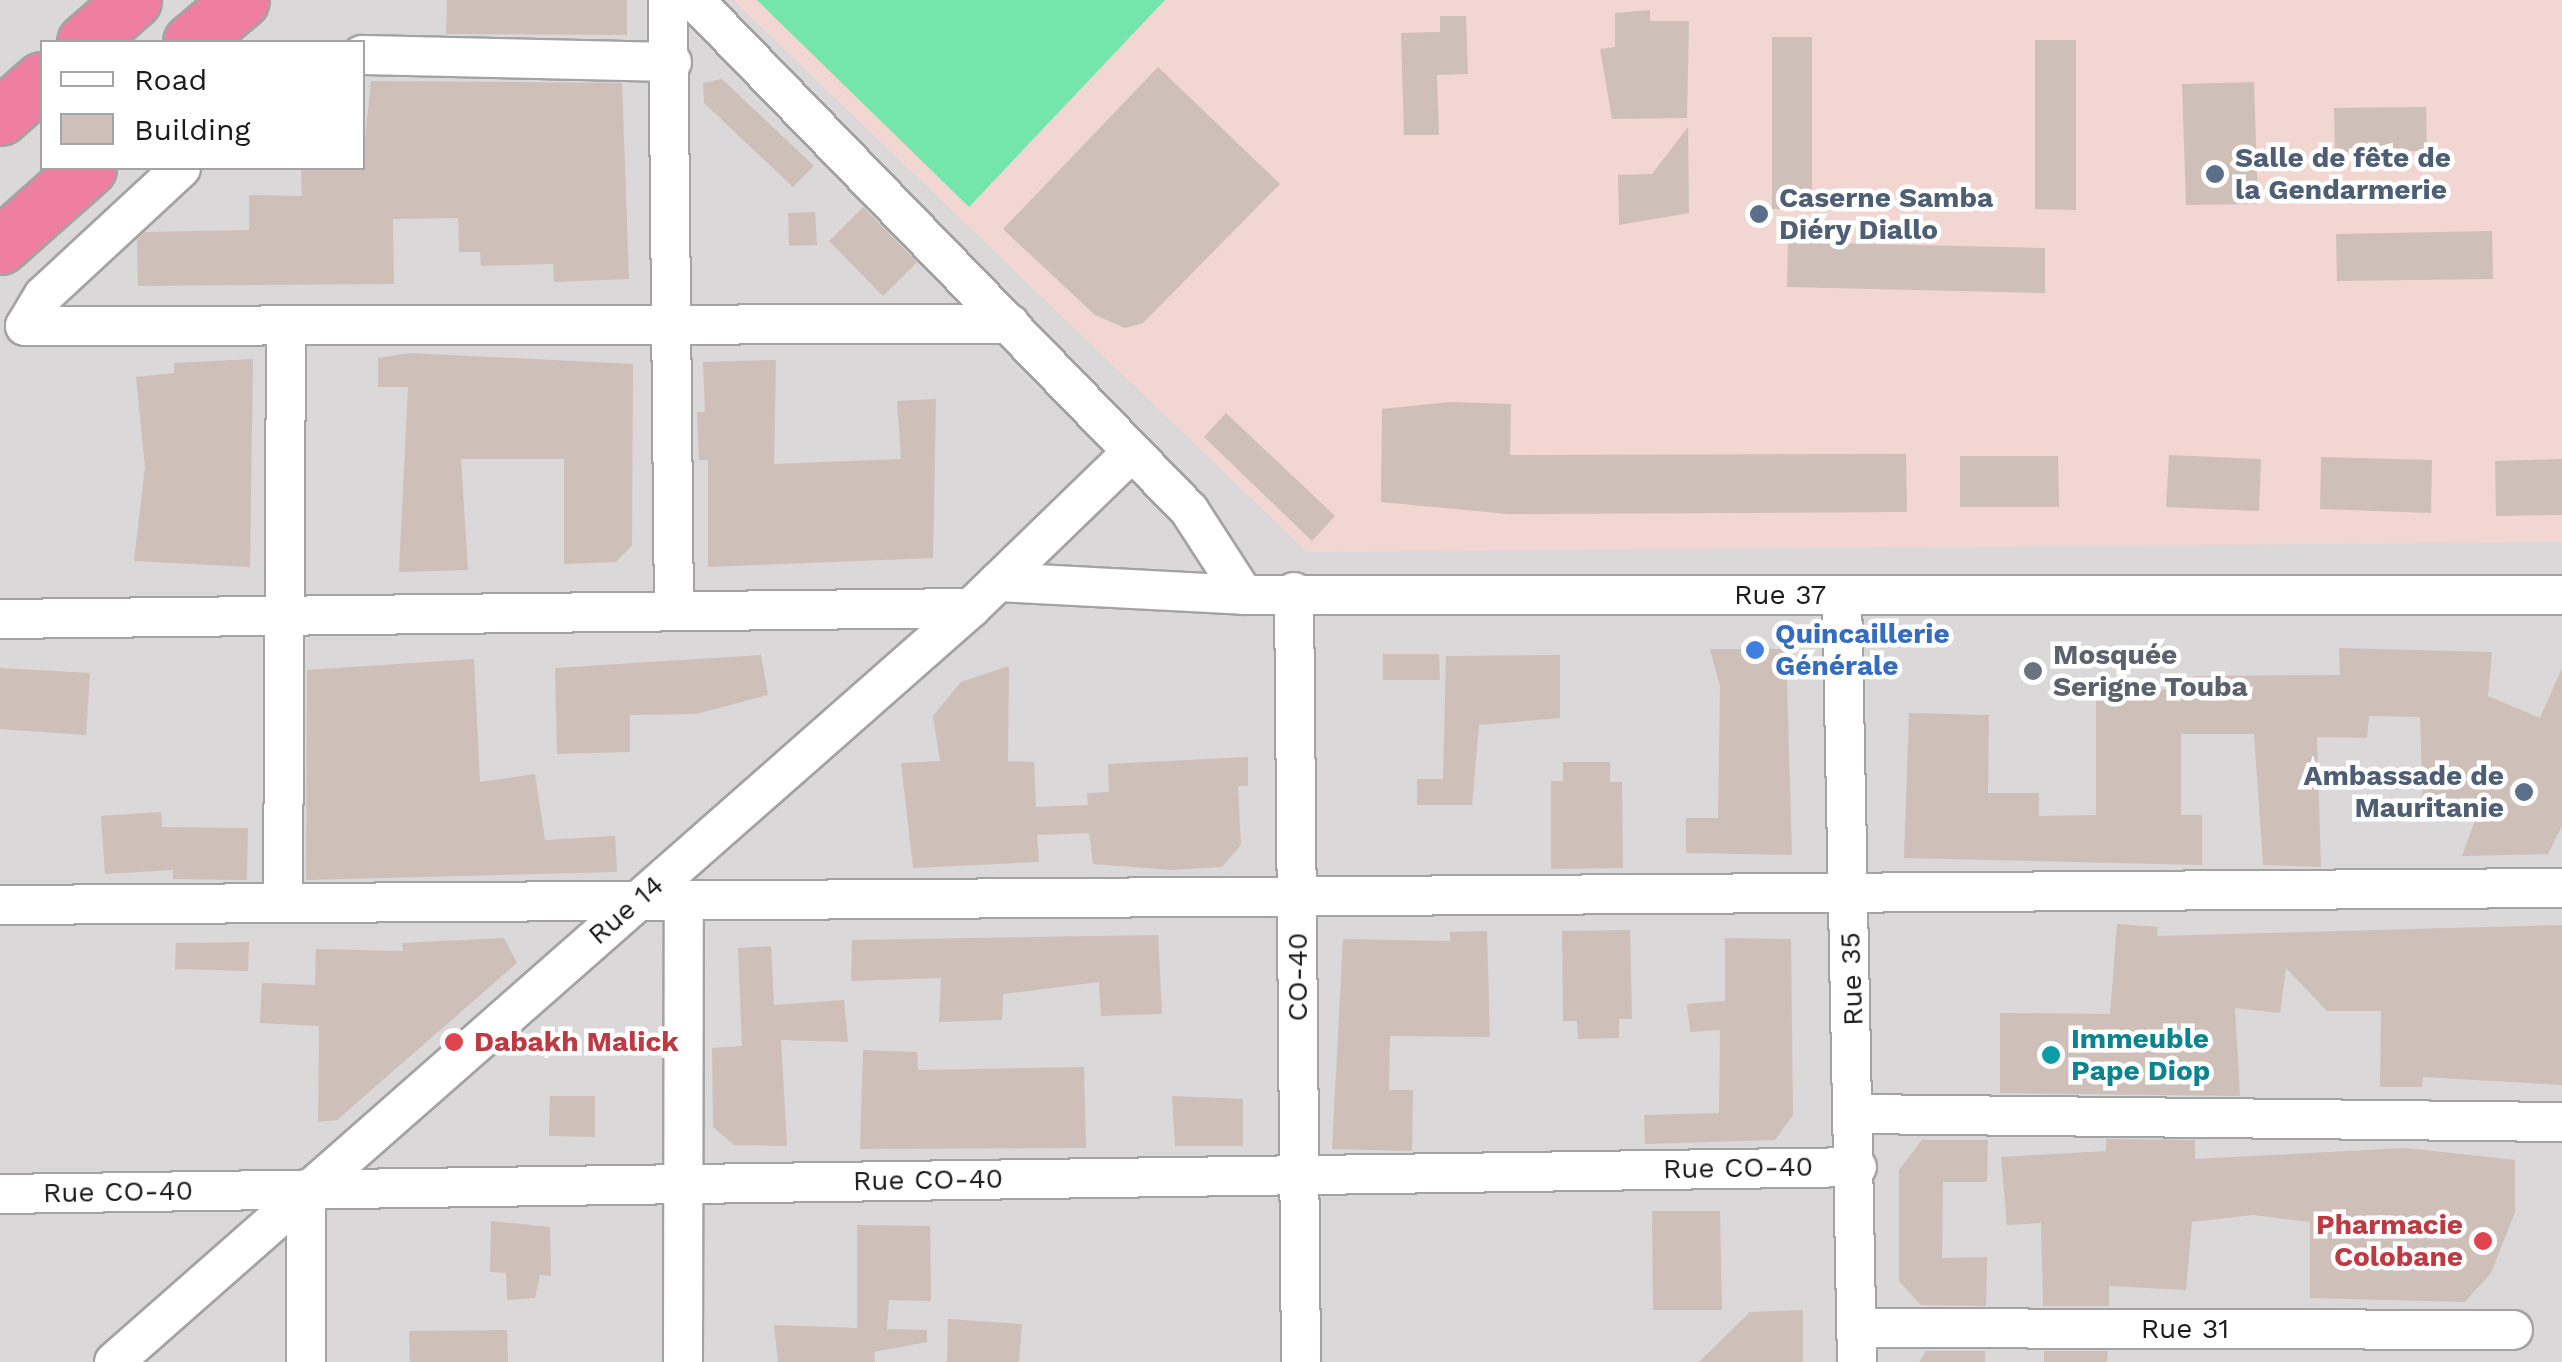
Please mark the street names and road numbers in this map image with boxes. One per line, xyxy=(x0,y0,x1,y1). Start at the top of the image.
street label: Rue 37 xyxy=(1734,578,1826,612)
street label: Rue 14 xyxy=(581,868,671,952)
street label: Rue 35 xyxy=(1834,931,1870,1027)
street label: CO-40 xyxy=(1281,933,1315,1021)
street label: Rue CO-40 xyxy=(1663,1150,1813,1186)
street label: Rue CO-40 xyxy=(853,1162,1003,1198)
street label: Rue CO-40 xyxy=(43,1174,193,1210)
street label: Rue 31 xyxy=(2141,1312,2229,1346)

